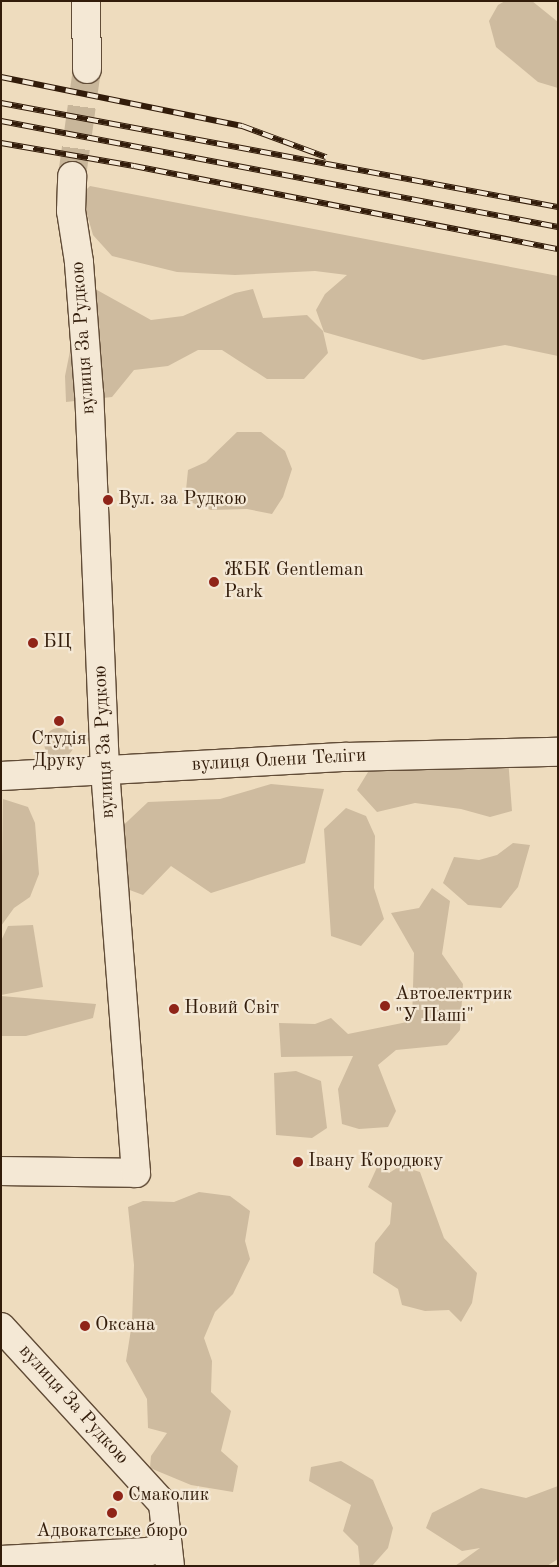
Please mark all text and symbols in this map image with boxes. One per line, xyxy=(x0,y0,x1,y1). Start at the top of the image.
street label: вулиця За Рудкою xyxy=(67,261,101,415)
place label: Вул. за Рудкою xyxy=(118,489,246,511)
marker: Вул. за Рудкою xyxy=(102,494,114,506)
place label: ЖБК Gentleman Park xyxy=(224,560,364,604)
marker: ЖБК Gentleman Park xyxy=(208,576,220,588)
place label: БЦ xyxy=(43,632,72,654)
marker: БЦ xyxy=(27,637,39,649)
street label: вулиця За Рудкою xyxy=(90,665,120,819)
marker: Студія Друку xyxy=(53,715,65,727)
place label: Студія Друку xyxy=(31,729,87,773)
street label: вулиця Олени Теліги xyxy=(191,745,367,777)
place label: Автоелектрик "У Паші" xyxy=(395,984,512,1028)
place label: Новий Світ xyxy=(184,998,279,1020)
marker: Автоелектрик "У Паші" xyxy=(379,1000,391,1012)
marker: Новий Світ xyxy=(168,1003,180,1015)
place label: Івану Кородюку xyxy=(308,1151,443,1173)
marker: Івану Кородюку xyxy=(292,1156,304,1168)
place label: Оксана xyxy=(95,1315,155,1337)
marker: Оксана xyxy=(79,1320,91,1332)
street label: вулиця За Рудкою xyxy=(13,1340,133,1470)
place label: Смаколик xyxy=(128,1485,209,1507)
marker: Смаколик xyxy=(112,1490,124,1502)
marker: Адвокатське бюро xyxy=(106,1507,118,1519)
place label: Адвокатське бюро xyxy=(36,1521,188,1543)

